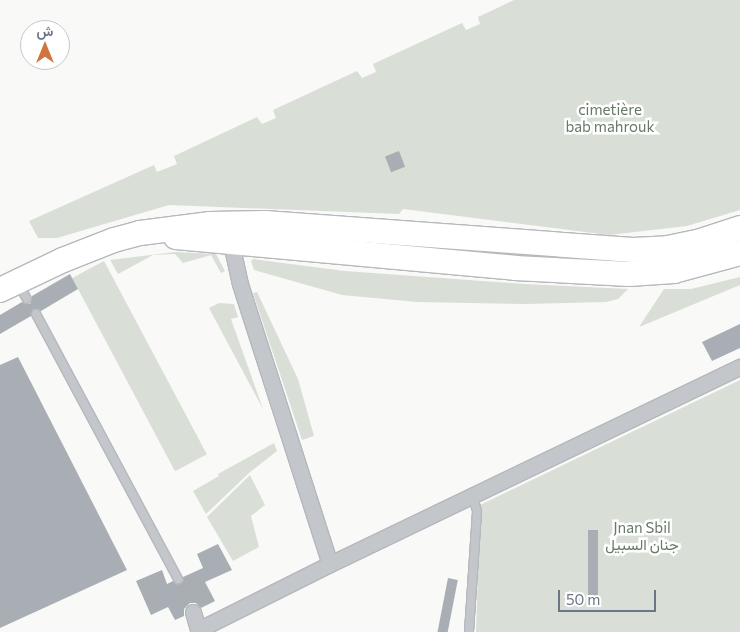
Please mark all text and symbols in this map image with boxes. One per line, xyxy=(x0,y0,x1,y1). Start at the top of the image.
north arrow xyxy=(20,20,70,70)
text: ش xyxy=(37,22,53,39)
park label: cimetière bab mahrouk xyxy=(565,100,655,135)
park label: Jnan Sbil جنان السبيل xyxy=(605,518,679,553)
scale bar xyxy=(560,580,658,612)
text: 50 m xyxy=(566,590,600,608)

